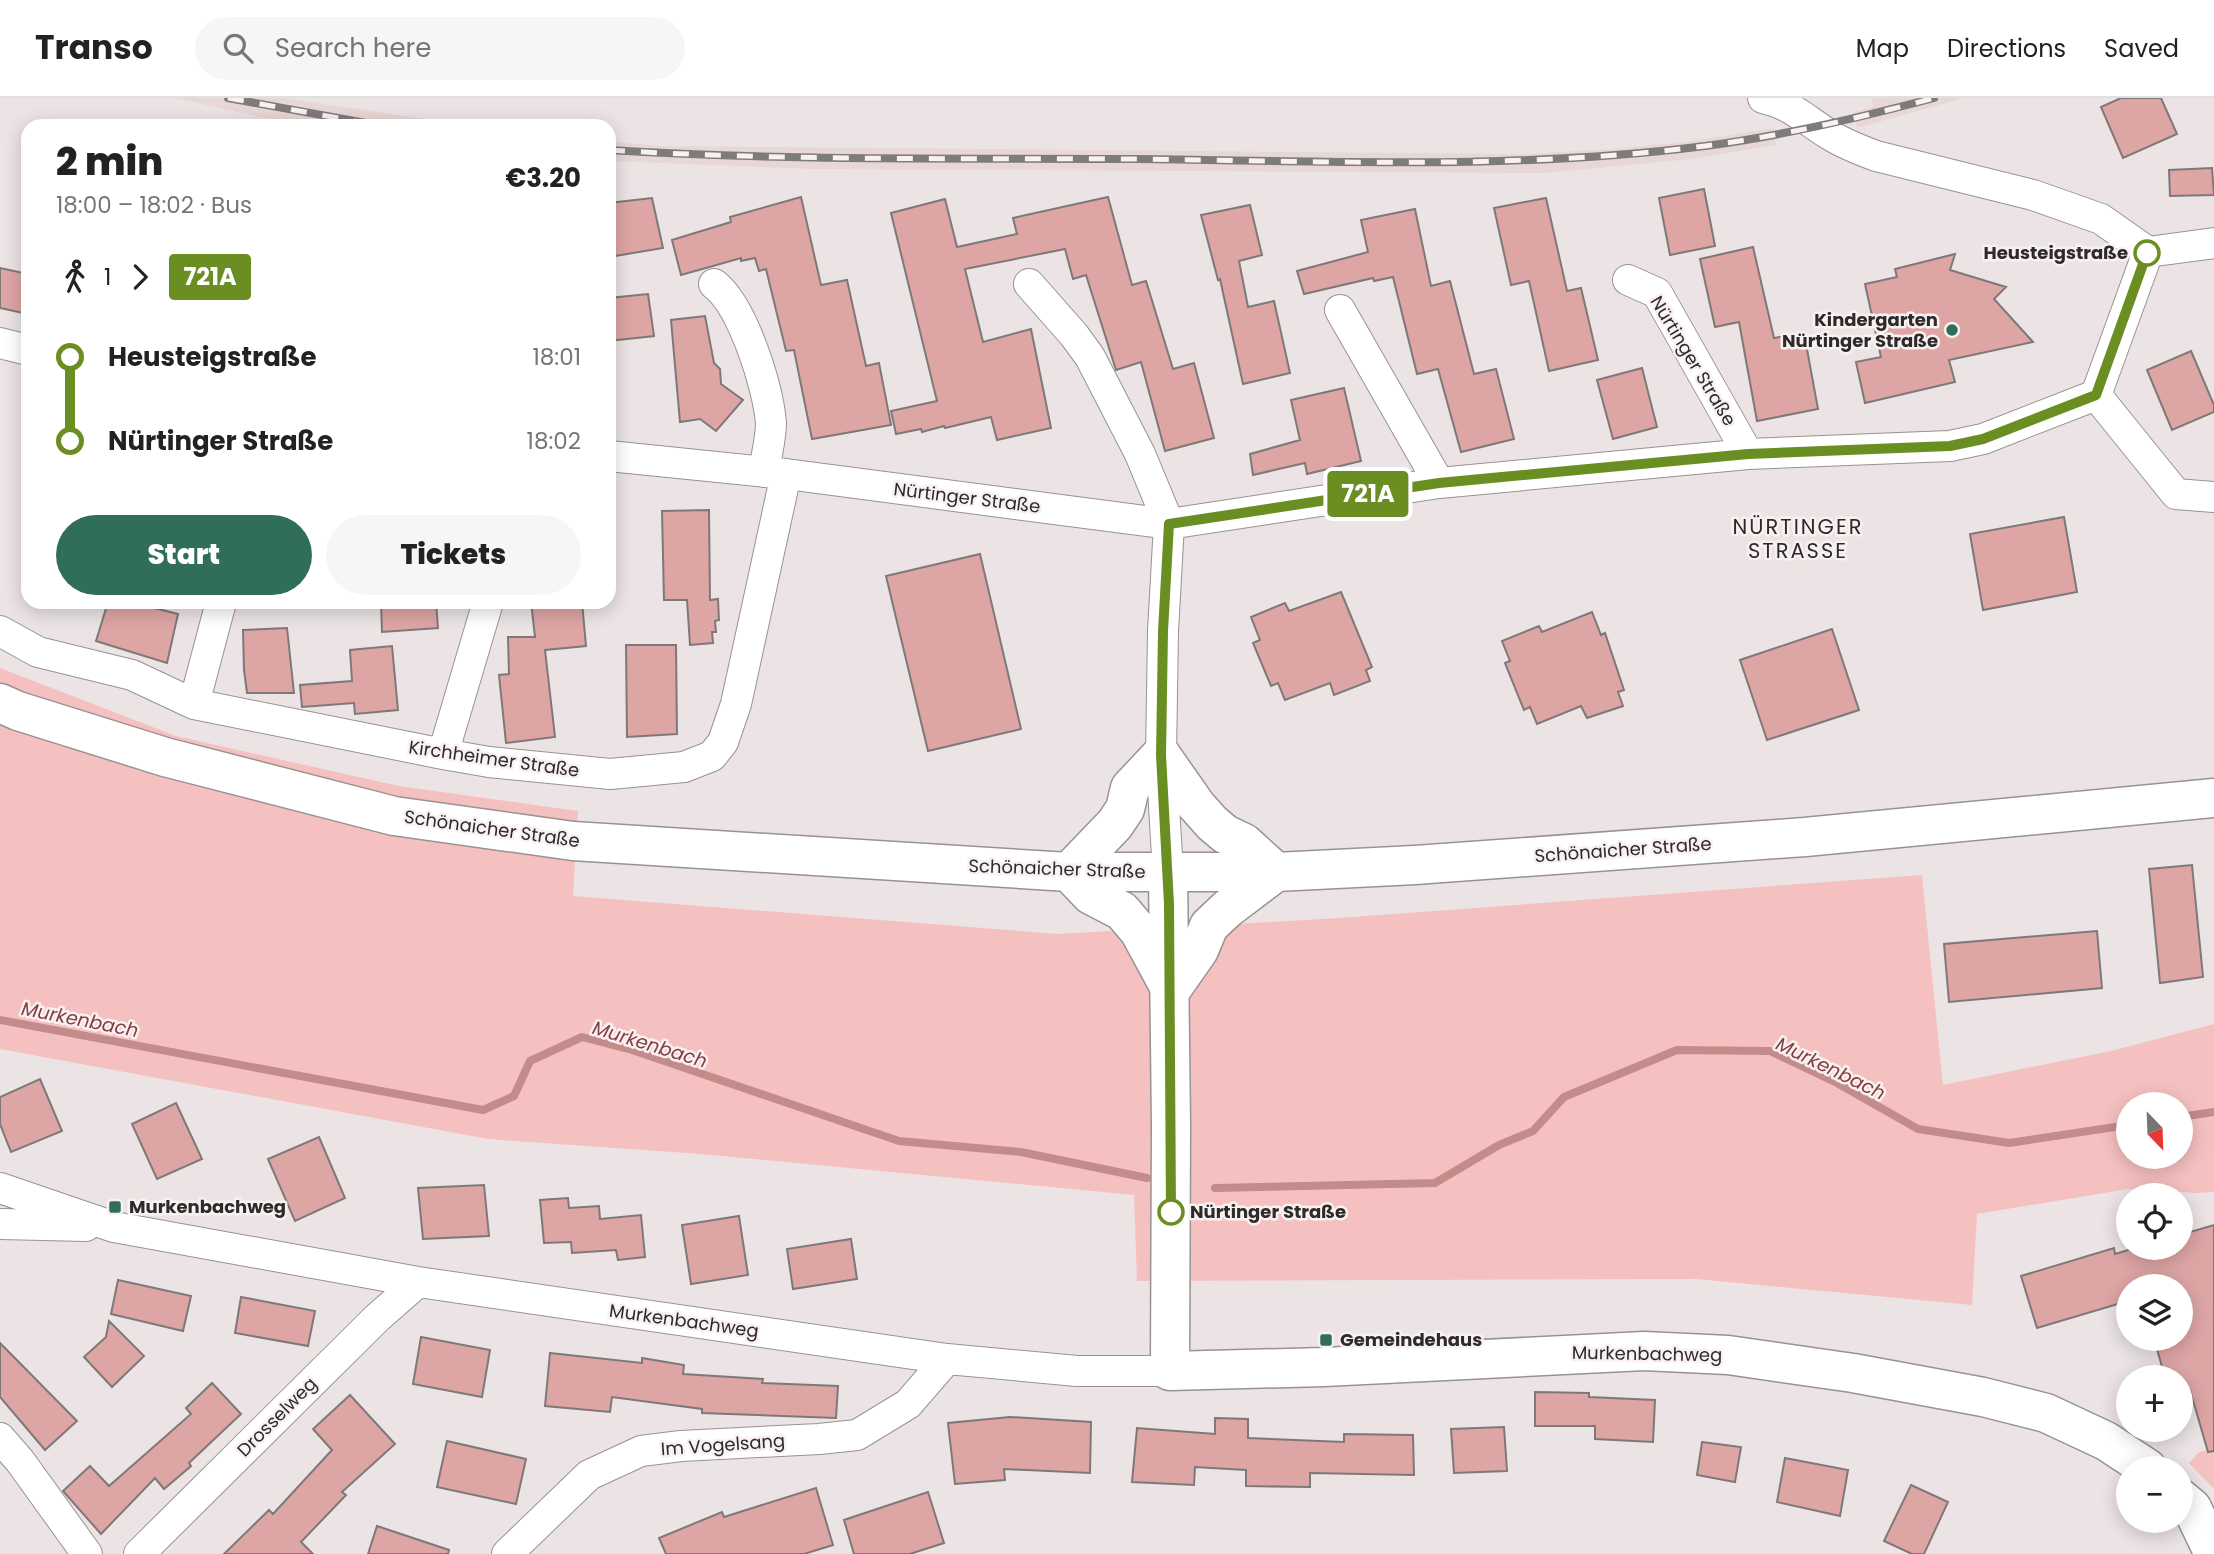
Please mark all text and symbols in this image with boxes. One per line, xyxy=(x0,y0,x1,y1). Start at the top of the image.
search box xyxy=(195,17,685,80)
text: Transo xyxy=(35,24,153,71)
icon: search xyxy=(219,29,257,67)
text: Search here xyxy=(275,30,431,66)
text: Map xyxy=(1856,32,1909,65)
text: Directions xyxy=(1947,32,2066,65)
text: Saved xyxy=(2104,32,2179,65)
text: 2 min xyxy=(56,135,163,188)
text: €3.20 xyxy=(505,160,581,196)
text: 18:00 – 18:02 · Bus xyxy=(56,189,252,221)
place label: Heusteigstraße xyxy=(1984,240,2128,265)
marker: Heusteigstraße xyxy=(2134,240,2160,266)
icon: walk xyxy=(56,258,94,296)
icon: forward xyxy=(121,258,159,296)
text: 721A xyxy=(183,260,237,293)
text: 1 xyxy=(104,261,111,293)
street label: Nürtinger Straße xyxy=(1645,291,1742,430)
place label: Kindergarten Nürtinger Straße xyxy=(1782,307,1938,353)
marker: Kindergarten Nürtinger Straße xyxy=(1944,322,1960,338)
text: Heusteigstraße xyxy=(108,339,317,375)
text: 18:01 xyxy=(532,341,581,373)
text: Nürtinger Straße xyxy=(108,423,333,459)
text: 18:02 xyxy=(527,425,581,457)
line badge: 721A xyxy=(1319,471,1417,517)
street label: Nürtinger Straße xyxy=(892,476,1042,519)
text: 721A xyxy=(1341,477,1395,510)
district label: NÜRTINGER STRASSE xyxy=(1733,512,1863,565)
button: Start xyxy=(56,515,312,595)
button: Tickets xyxy=(326,515,581,595)
street label: Kirchheimer Straße xyxy=(407,734,581,783)
street label: Schönaicher Straße xyxy=(403,804,582,853)
street label: Schönaicher Straße xyxy=(1534,831,1712,868)
street label: Schönaicher Straße xyxy=(968,853,1146,884)
water label: Murkenbach xyxy=(19,995,141,1044)
water label: Murkenbach xyxy=(589,1014,711,1075)
water label: Murkenbach xyxy=(1772,1030,1890,1107)
north arrow xyxy=(2116,1092,2193,1169)
map controls xyxy=(2116,1092,2193,1533)
button: locate xyxy=(2116,1183,2193,1260)
place label: Murkenbachweg xyxy=(129,1194,286,1219)
marker: Murkenbachweg xyxy=(107,1199,123,1215)
marker: Nürtinger Straße xyxy=(1158,1199,1184,1225)
place label: Nürtinger Straße xyxy=(1190,1199,1346,1224)
button: layers xyxy=(2116,1274,2193,1351)
street label: Murkenbachweg xyxy=(608,1298,760,1343)
place label: Gemeindehaus xyxy=(1340,1327,1482,1352)
marker: Gemeindehaus xyxy=(1318,1332,1334,1348)
street label: Murkenbachweg xyxy=(1572,1340,1722,1367)
button: + xyxy=(2116,1365,2193,1442)
street label: Drosselweg xyxy=(231,1371,322,1462)
street label: Im Vogelsang xyxy=(660,1428,786,1461)
button: − xyxy=(2116,1456,2193,1533)

